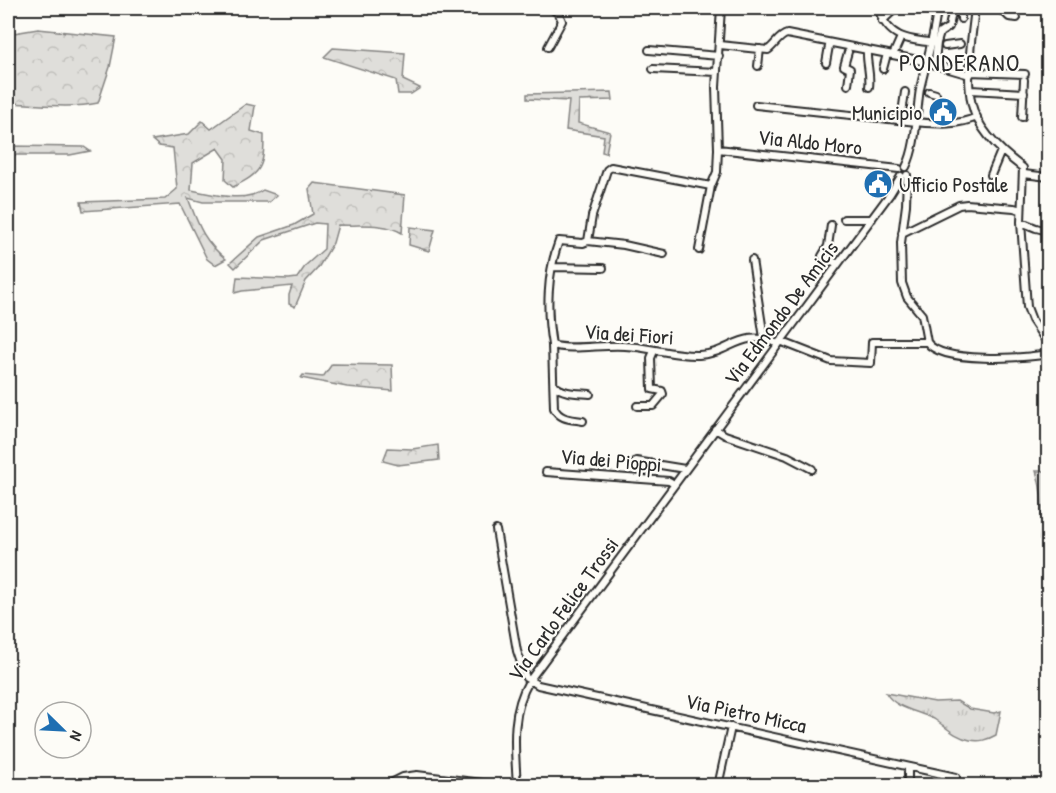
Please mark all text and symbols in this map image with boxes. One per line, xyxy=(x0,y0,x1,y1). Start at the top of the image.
district label: PONDERANO xyxy=(899,46,1021,78)
public building icon: Municipio xyxy=(927,96,959,128)
place label: Municipio xyxy=(852,98,922,127)
street label: Via Aldo Moro xyxy=(757,122,863,162)
public building icon: Ufficio Postale xyxy=(862,168,894,200)
place label: Ufficio Postale xyxy=(899,170,1008,199)
street label: Via Edmondo De Amicis xyxy=(717,235,845,391)
street label: Via dei Fiori xyxy=(583,316,675,352)
street label: Via dei Pioppi xyxy=(559,441,663,479)
street label: Via Carlo Felice Trossi xyxy=(501,531,625,687)
street label: Via Pietro Micca xyxy=(683,686,809,740)
north arrow xyxy=(33,700,93,760)
text: N xyxy=(65,728,88,745)

